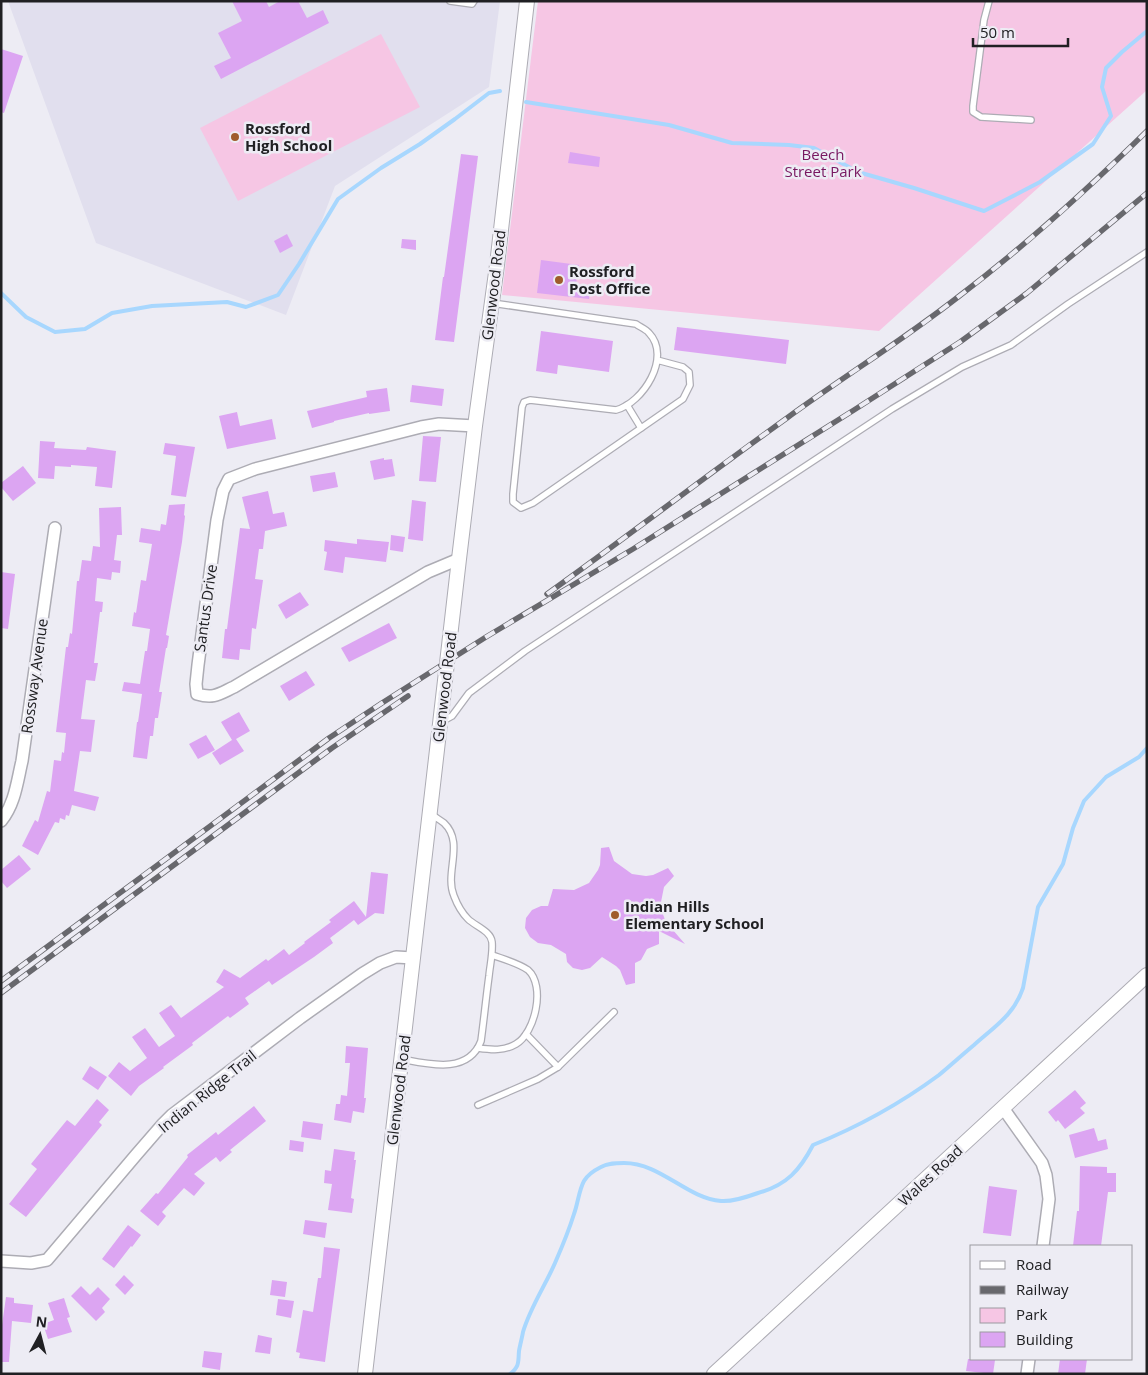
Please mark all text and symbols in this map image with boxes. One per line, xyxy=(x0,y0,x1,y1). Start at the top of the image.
scale bar xyxy=(973,15,1068,47)
text: 50 m xyxy=(980,22,1015,42)
place label: Rossford High School xyxy=(245,118,332,155)
marker: Rossford High School xyxy=(229,131,241,143)
park label: Beech Street Park xyxy=(784,144,862,181)
street label: Glenwood Road xyxy=(476,229,510,341)
place label: Rossford Post Office xyxy=(569,261,650,298)
marker: Rossford Post Office xyxy=(553,274,565,286)
street label: Santus Drive xyxy=(189,563,221,653)
street label: Rossway Avenue xyxy=(16,617,52,735)
street label: Glenwood Road xyxy=(427,631,461,743)
place label: Indian Hills Elementary School xyxy=(625,896,764,933)
marker: Indian Hills Elementary School xyxy=(609,909,621,921)
street label: Glenwood Road xyxy=(381,1034,415,1146)
street label: Indian Ridge Trail xyxy=(154,1045,260,1137)
street label: Wales Road xyxy=(893,1140,967,1210)
legend xyxy=(970,1245,1133,1360)
text: Road xyxy=(1016,1254,1052,1274)
text: Railway xyxy=(1016,1279,1069,1299)
text: Park xyxy=(1016,1304,1047,1324)
north arrow xyxy=(15,1310,65,1360)
text: N xyxy=(35,1311,48,1332)
text: Building xyxy=(1016,1329,1073,1349)

